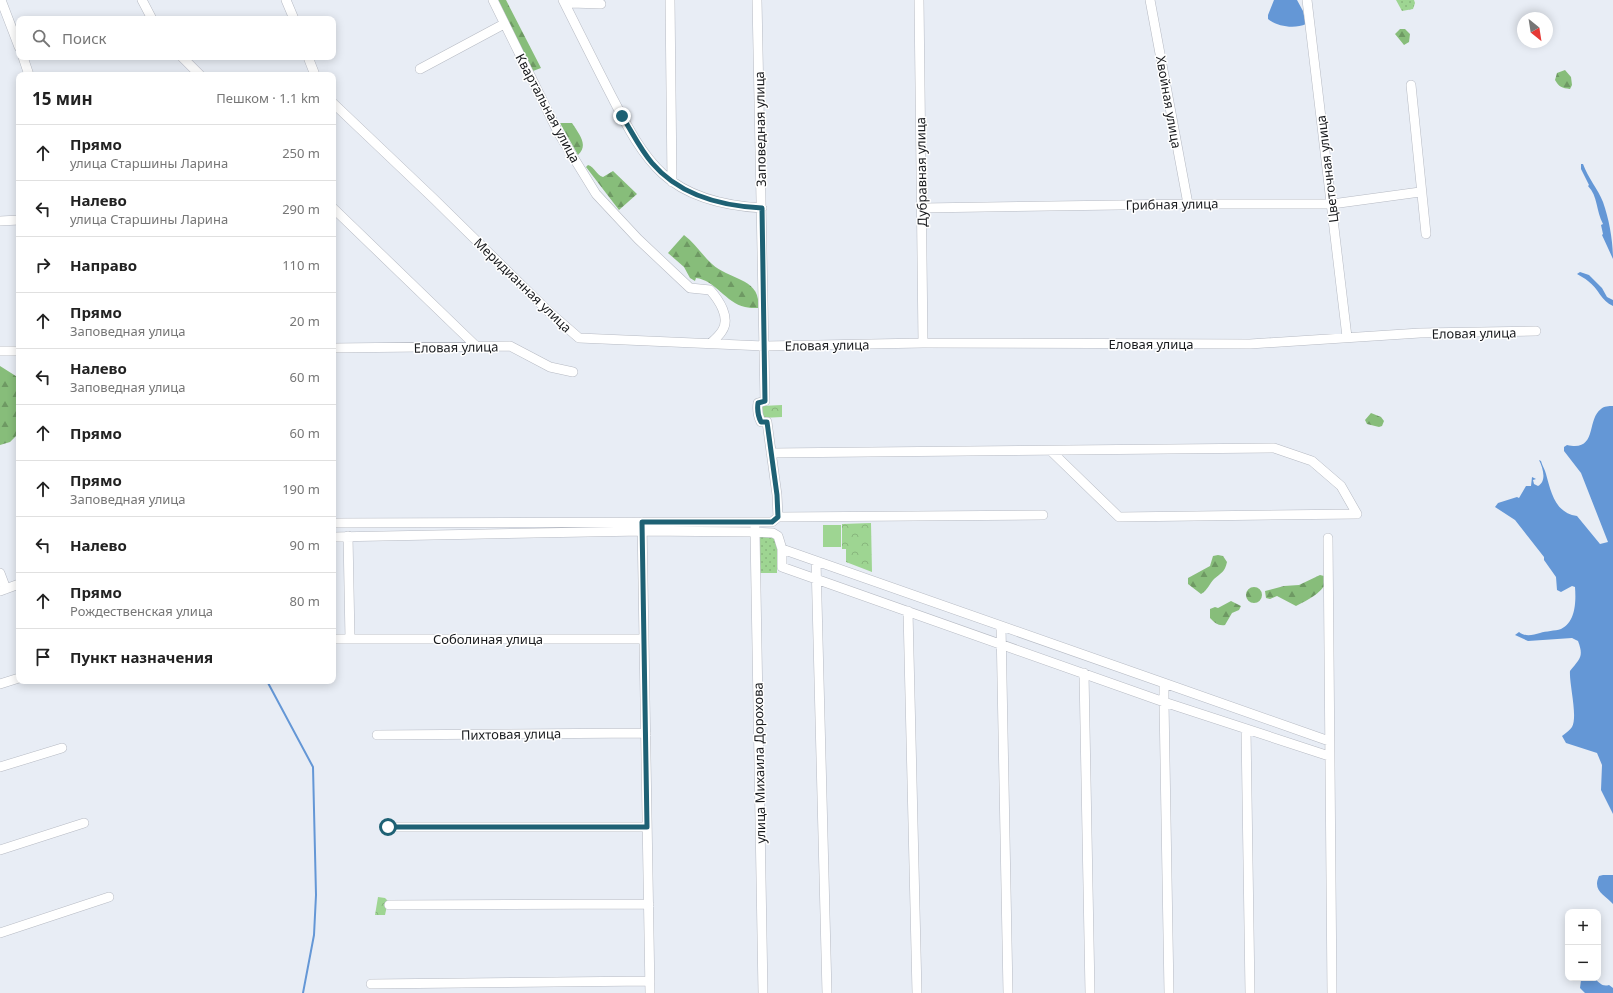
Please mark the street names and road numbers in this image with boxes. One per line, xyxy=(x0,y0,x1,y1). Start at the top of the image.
street label: Квартальная улица xyxy=(512,50,584,166)
street label: Хвойная улица xyxy=(1152,54,1186,150)
street label: Заповедная улица xyxy=(750,71,770,187)
street label: Цветочная улица xyxy=(1311,114,1343,224)
street label: Дубравная улица xyxy=(911,117,931,227)
street label: Грибная улица xyxy=(1125,194,1219,214)
street label: Меридианная улица xyxy=(470,234,576,336)
street label: Еловая улица xyxy=(1431,323,1517,343)
street label: Еловая улица xyxy=(784,335,870,355)
street label: Еловая улица xyxy=(1109,335,1193,353)
street label: Еловая улица xyxy=(413,337,499,357)
street label: Соболиная улица xyxy=(433,630,543,648)
street label: улица Михаила Дорохова xyxy=(749,682,769,844)
street label: Пихтовая улица xyxy=(461,724,561,744)

